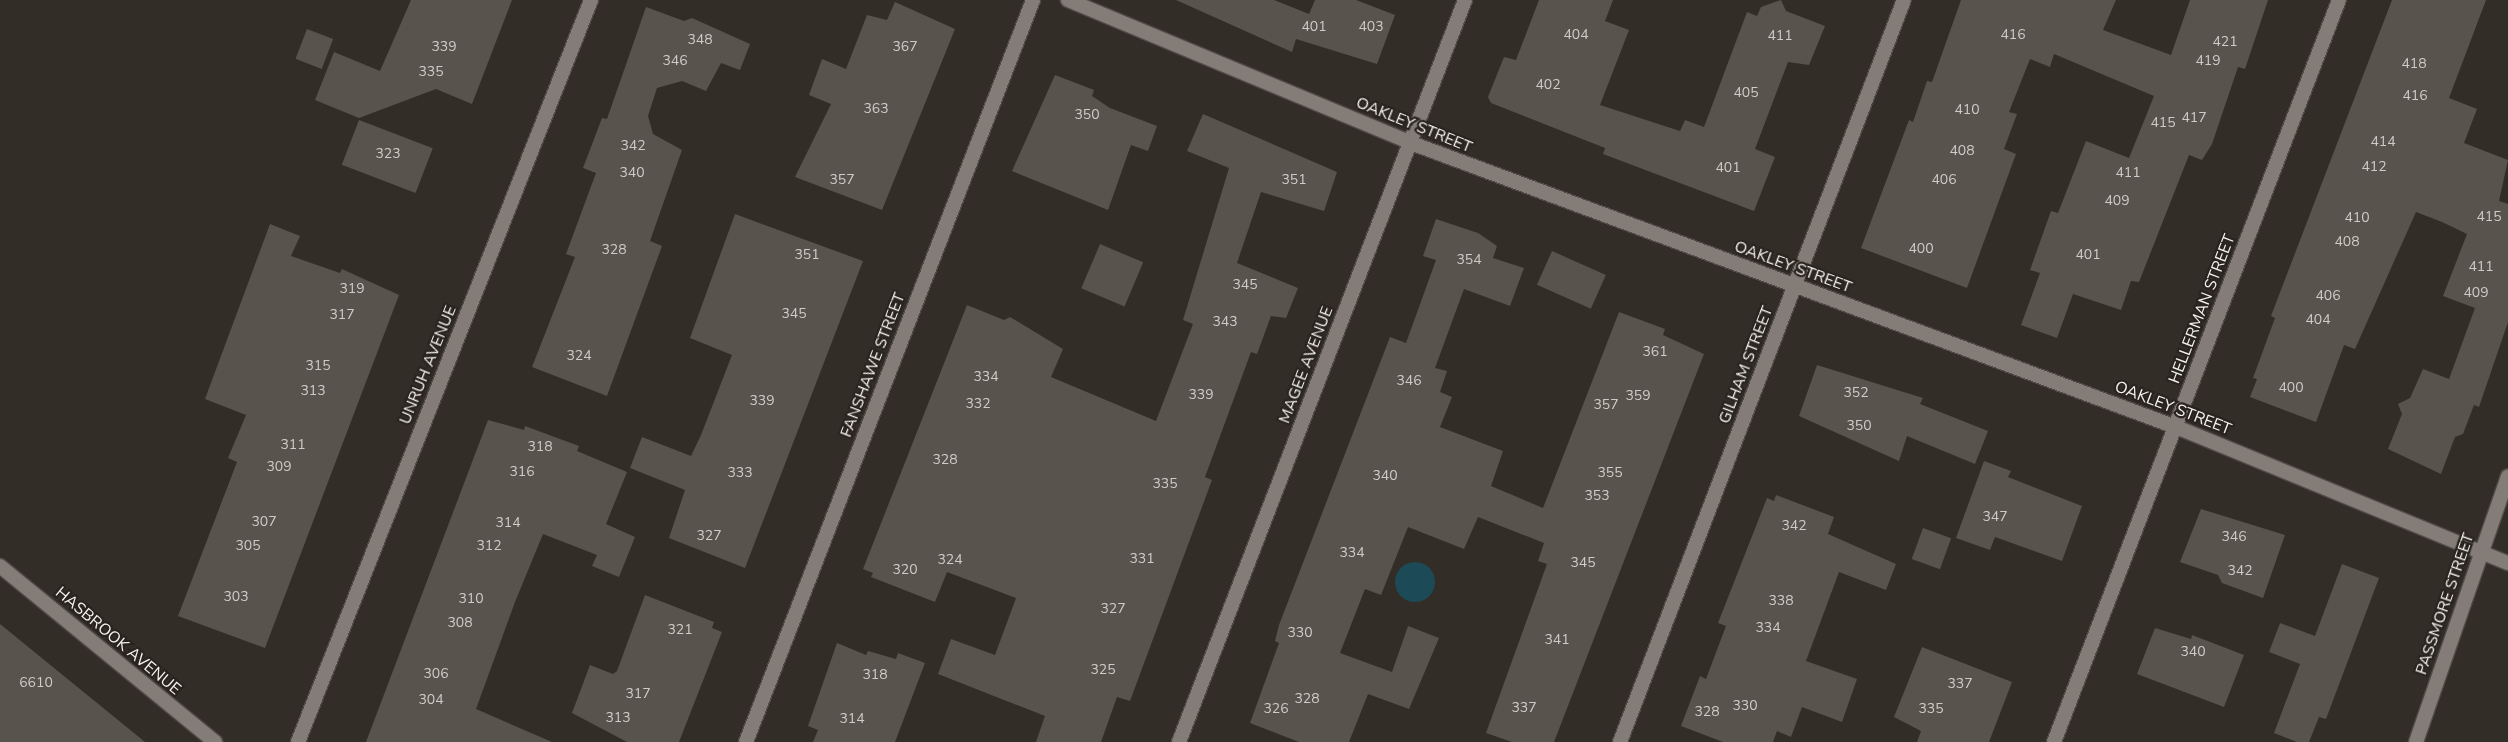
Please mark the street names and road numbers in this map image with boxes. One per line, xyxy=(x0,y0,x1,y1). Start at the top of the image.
street label: OAKLEY STREET xyxy=(1353,93,1475,157)
street label: HELLERMAN STREET xyxy=(2165,232,2239,386)
street label: OAKLEY STREET xyxy=(1732,237,1854,297)
street label: FANSHAWE STREET xyxy=(837,290,909,440)
street label: UNRUH AVENUE xyxy=(395,303,461,427)
street label: MAGEE AVENUE xyxy=(1275,304,1337,426)
street label: GILHAM STREET xyxy=(1715,304,1777,426)
street label: OAKLEY STREET xyxy=(2112,377,2234,439)
street label: PASSMORE STREET xyxy=(2412,531,2478,677)
street label: HASBROOK AVENUE xyxy=(51,583,185,699)

